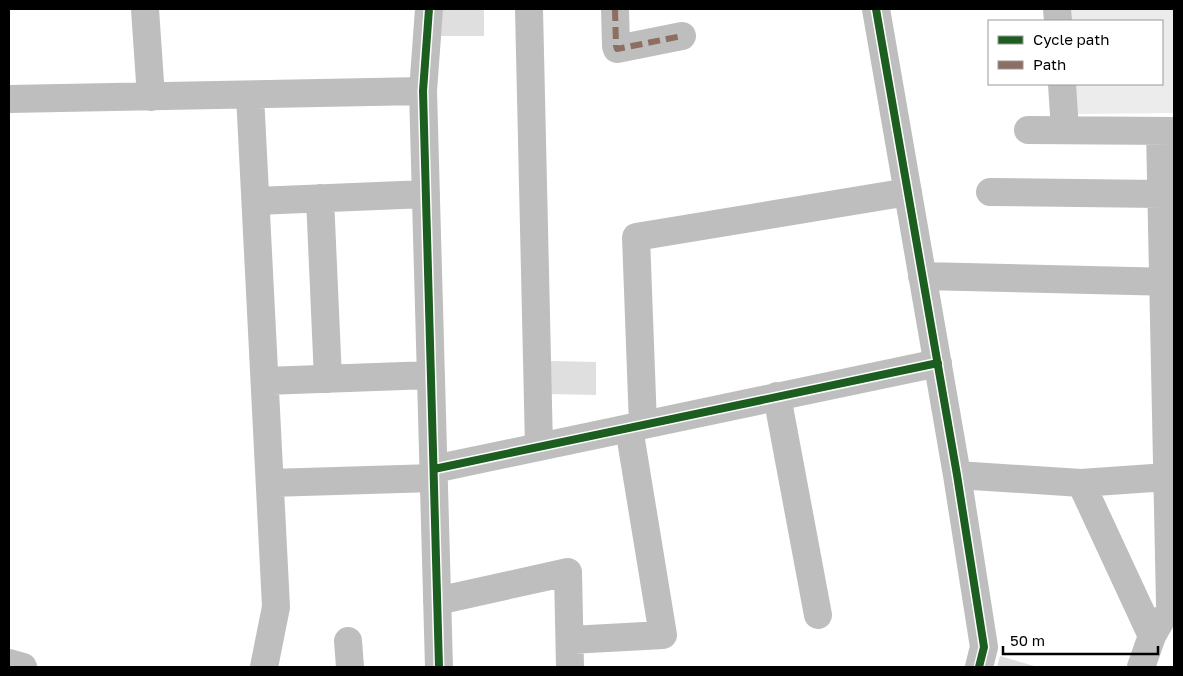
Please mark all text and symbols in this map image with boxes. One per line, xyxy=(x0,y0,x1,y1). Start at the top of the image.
legend xyxy=(988,20,1163,85)
text: Cycle path xyxy=(1033,30,1109,48)
text: Path xyxy=(1033,55,1066,73)
scale bar xyxy=(1003,624,1158,656)
text: 50 m xyxy=(1010,631,1045,649)

